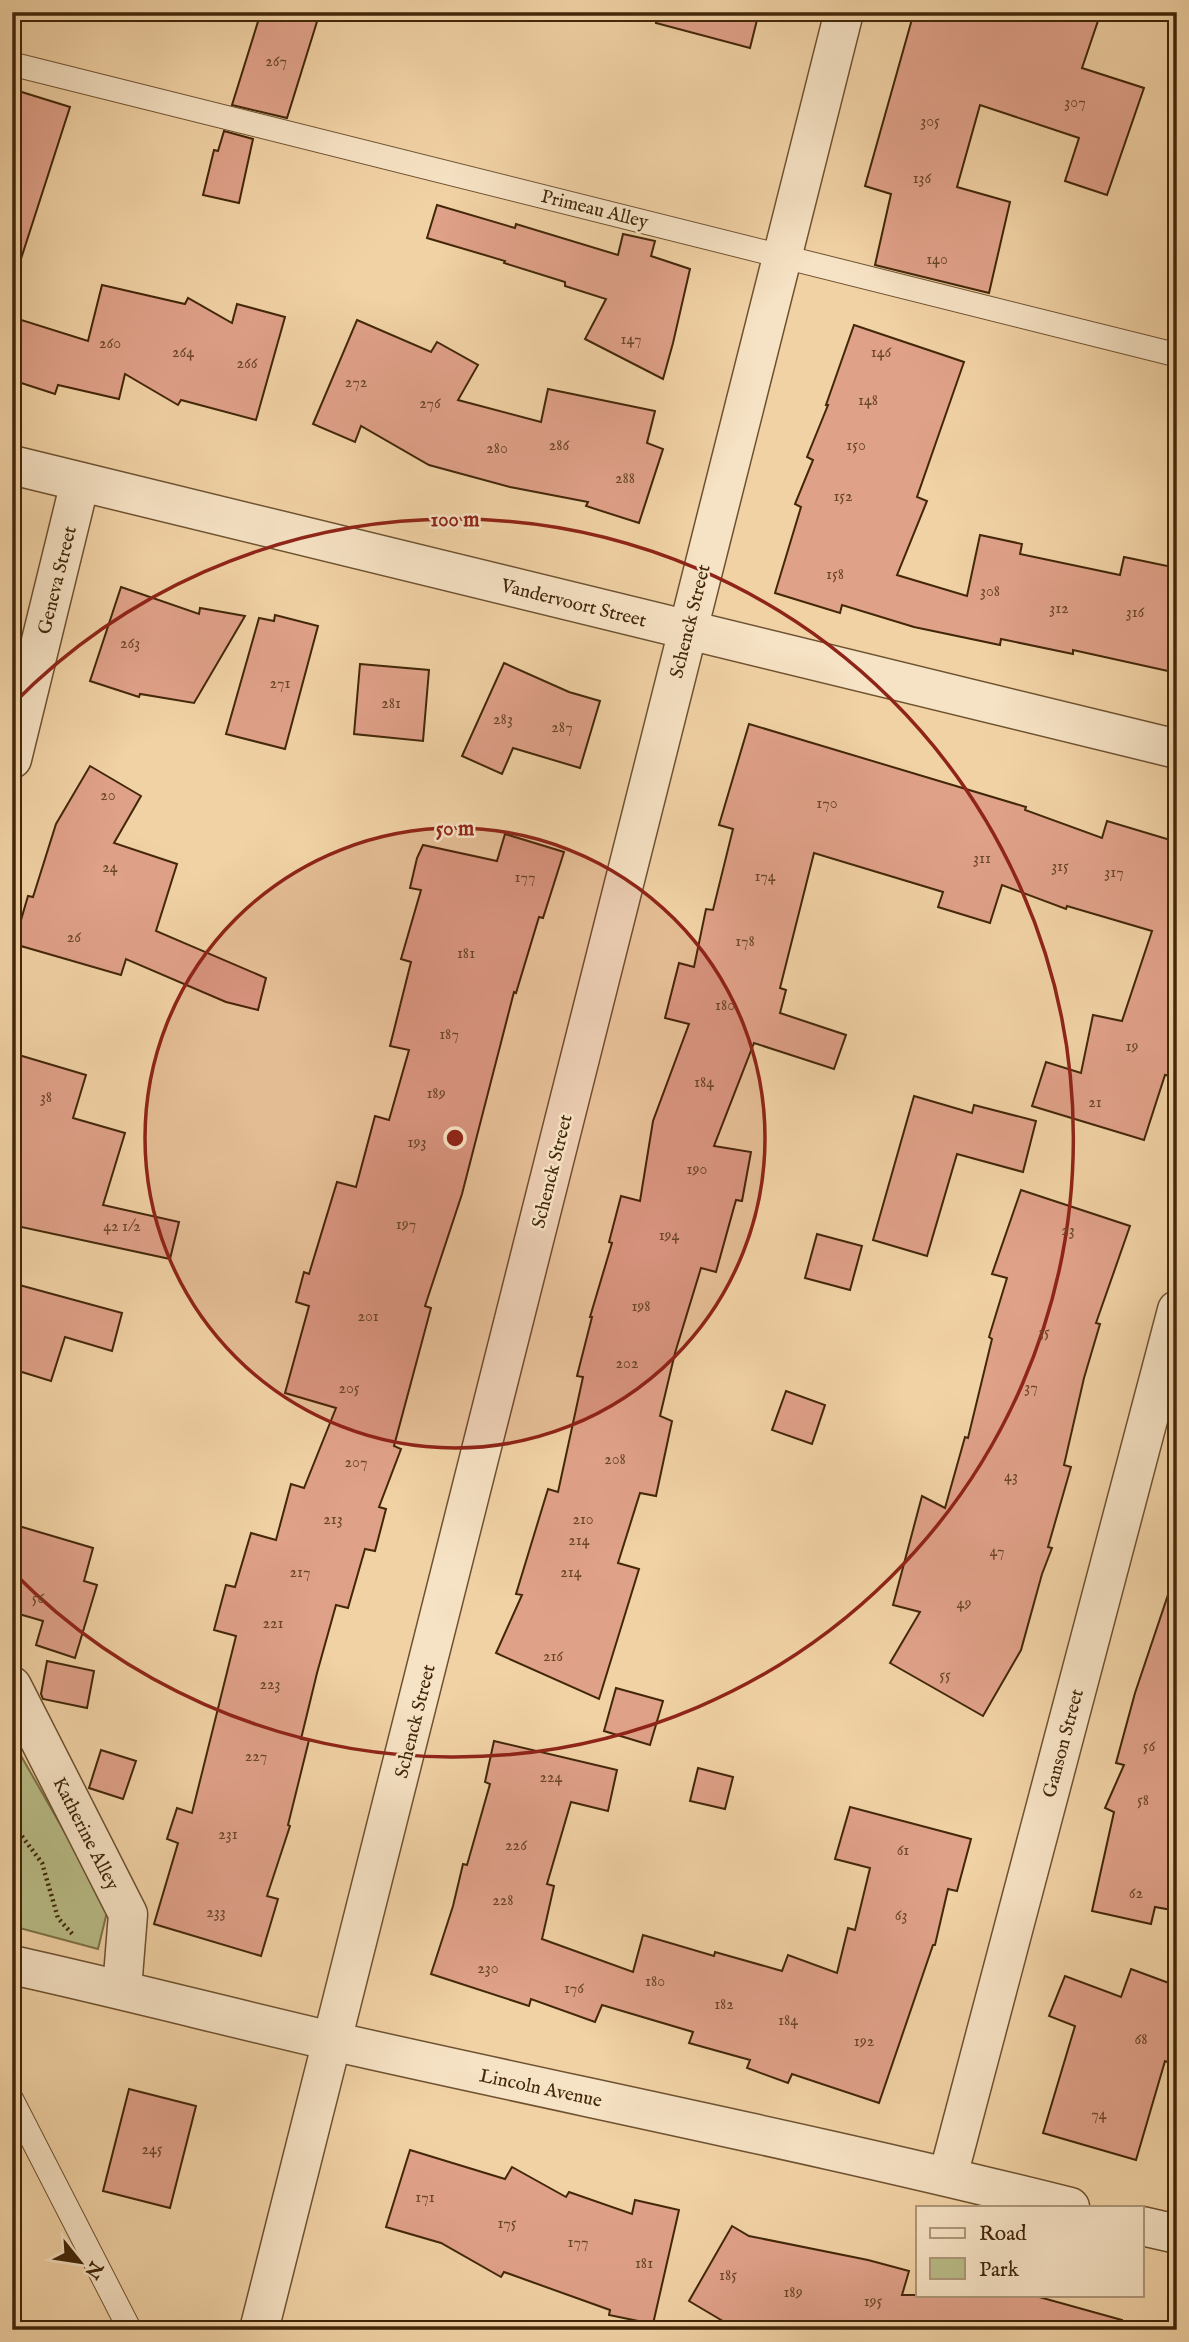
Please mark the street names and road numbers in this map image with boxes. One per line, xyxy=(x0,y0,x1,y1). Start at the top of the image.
street label: Primeau Alley xyxy=(538,185,651,235)
street label: Geneva Street xyxy=(33,523,83,637)
street label: Schenck Street xyxy=(665,562,717,681)
street label: Vandervoort Street xyxy=(497,574,649,634)
street label: Schenck Street xyxy=(527,1112,579,1231)
street label: Schenck Street xyxy=(390,1662,442,1781)
street label: Ganson Street xyxy=(1038,1686,1090,1801)
street label: Katherine Alley xyxy=(46,1773,124,1895)
street label: Lincoln Avenue xyxy=(477,2064,604,2114)

